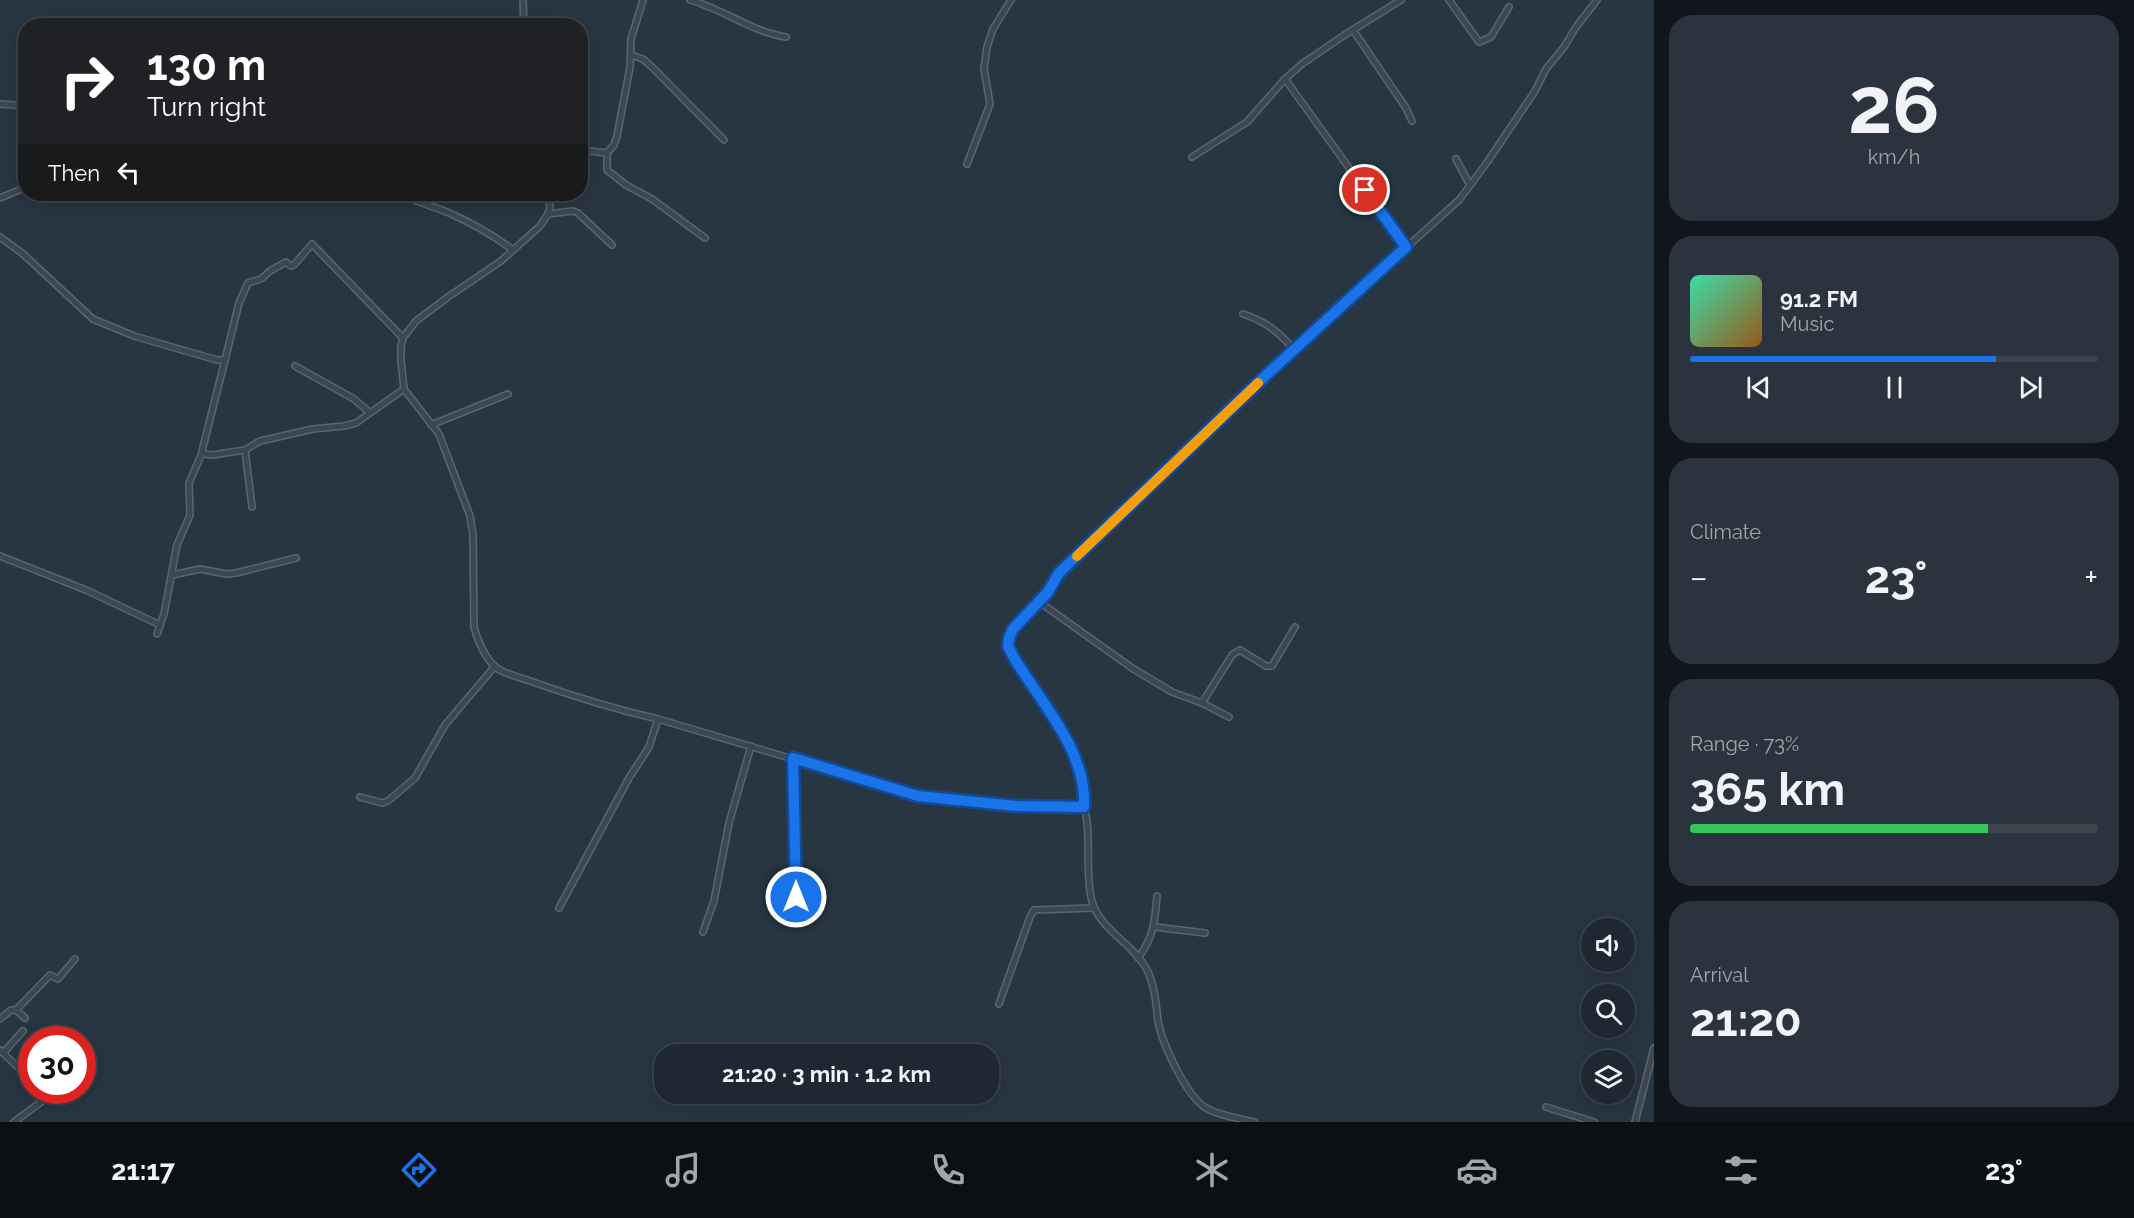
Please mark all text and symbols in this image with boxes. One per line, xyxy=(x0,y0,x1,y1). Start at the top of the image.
text: 130 m xyxy=(147,41,266,90)
icon: right xyxy=(48,42,126,120)
text: 26 xyxy=(1848,60,1940,151)
text: Turn right xyxy=(147,91,266,122)
text: km/h xyxy=(1868,145,1920,169)
icon: left xyxy=(112,156,145,189)
text: Then xyxy=(48,160,100,186)
pin xyxy=(1339,164,1390,215)
icon: arrive xyxy=(1348,173,1381,206)
text: 91.2 FM xyxy=(1780,286,1858,312)
text: Music xyxy=(1780,312,1834,336)
icon: previous xyxy=(1742,371,1775,404)
icon: pause xyxy=(1878,371,1911,404)
icon: next xyxy=(2014,371,2047,404)
text: Climate xyxy=(1690,520,1761,544)
text: 23° xyxy=(1865,551,1927,604)
text: − xyxy=(1690,558,1708,597)
text: + xyxy=(2084,558,2098,597)
text: Range · 73% xyxy=(1690,732,1799,756)
text: 365 km xyxy=(1690,763,1845,816)
position arrow xyxy=(764,865,828,929)
map controls xyxy=(1581,918,1635,1104)
button: sound xyxy=(1581,918,1635,972)
text: Arrival xyxy=(1690,963,1749,987)
button: search xyxy=(1581,984,1635,1038)
text: 21:20 xyxy=(1690,994,1802,1047)
speed limit sign: 30 xyxy=(18,1026,96,1104)
button: layers xyxy=(1581,1050,1635,1104)
text: 21:20 · 3 min · 1.2 km xyxy=(722,1061,931,1087)
icon: directions xyxy=(398,1149,440,1191)
icon: music xyxy=(662,1149,704,1191)
icon: phone xyxy=(927,1149,969,1191)
icon: climate xyxy=(1191,1149,1233,1191)
icon: car xyxy=(1456,1149,1498,1191)
icon: filters xyxy=(1720,1149,1762,1191)
text: 21:17 xyxy=(111,1155,175,1186)
text: 23° xyxy=(1985,1155,2023,1186)

